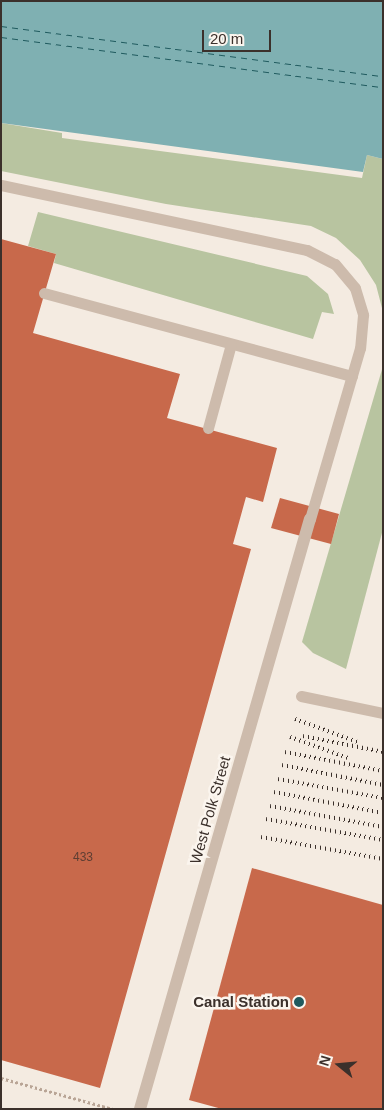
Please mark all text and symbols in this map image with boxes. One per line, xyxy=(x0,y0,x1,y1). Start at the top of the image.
scale bar xyxy=(204,20,273,52)
text: 20 m xyxy=(210,30,243,47)
street label: West Polk Street xyxy=(186,754,234,866)
house number: 433 xyxy=(73,851,93,865)
place label: Canal Station xyxy=(193,993,289,1011)
marker: Canal Station xyxy=(293,996,305,1008)
north arrow xyxy=(314,1040,364,1090)
text: N xyxy=(316,1053,334,1068)

